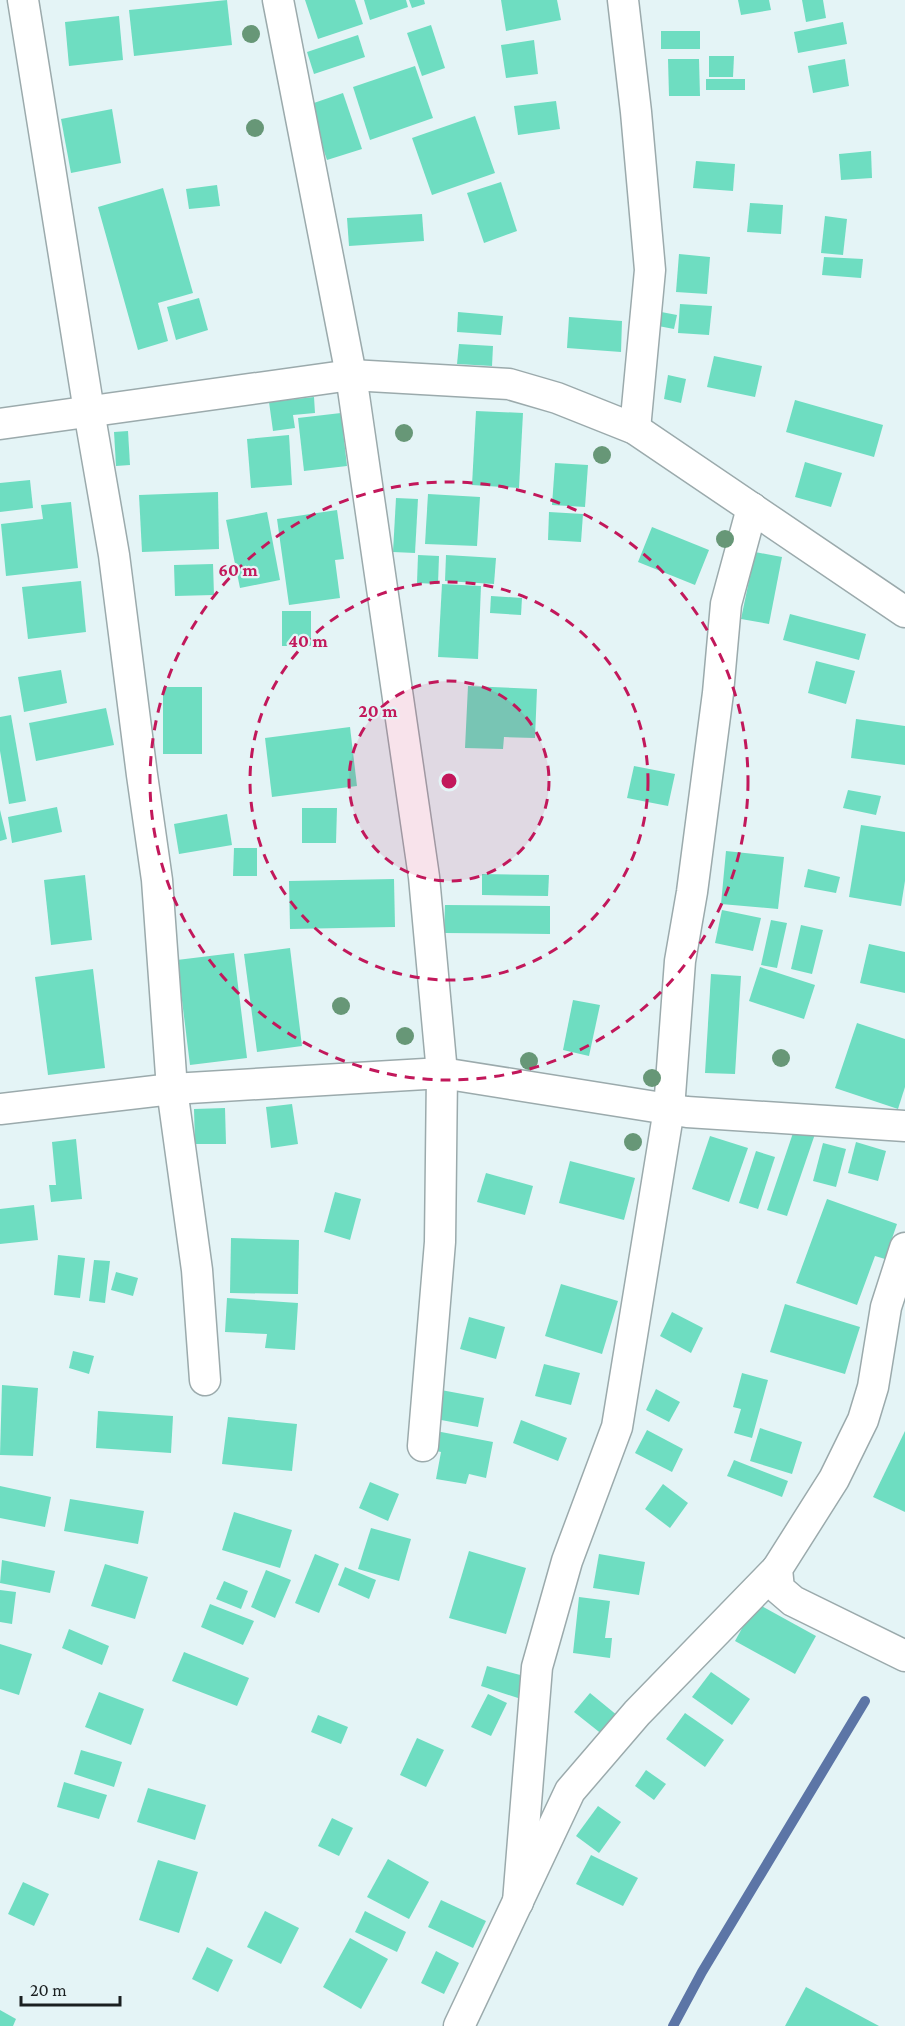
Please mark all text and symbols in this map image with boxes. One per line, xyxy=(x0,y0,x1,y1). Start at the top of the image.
text: 60 m xyxy=(218,560,258,580)
text: 40 m xyxy=(288,631,328,651)
text: 20 m xyxy=(359,701,398,721)
centre of rings xyxy=(439,771,459,791)
scale bar xyxy=(21,1969,120,2007)
text: 20 m xyxy=(30,1980,67,2000)

